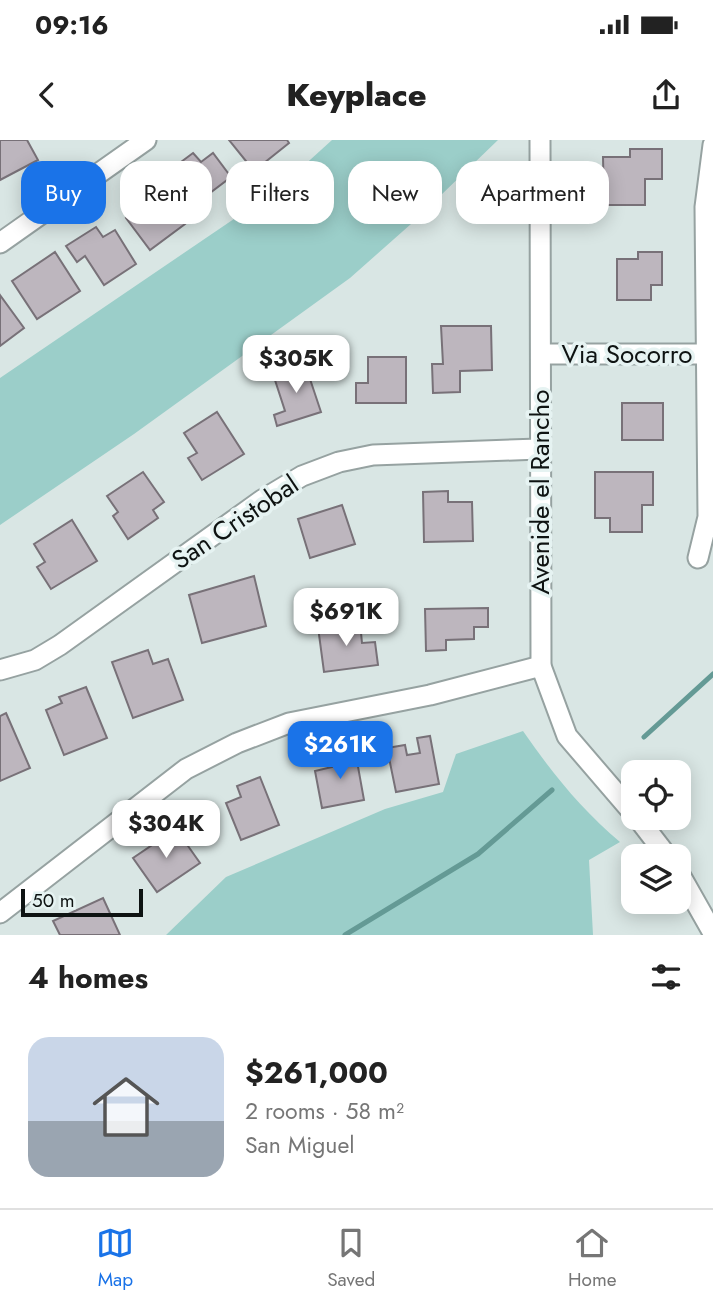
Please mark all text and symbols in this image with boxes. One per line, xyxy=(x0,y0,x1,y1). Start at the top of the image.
text: 09:16 xyxy=(35,6,109,44)
text: Keyplace xyxy=(286,72,427,118)
icon: back xyxy=(28,76,66,114)
icon: share xyxy=(647,76,685,114)
chip: Buy xyxy=(21,161,106,224)
chip: Rent xyxy=(120,161,212,224)
chip: Filters xyxy=(226,161,334,224)
chip: New xyxy=(348,161,442,224)
chip: Apartment xyxy=(456,161,609,224)
street label: Via Socorro xyxy=(562,335,692,373)
pin: $305K xyxy=(247,336,345,395)
text: $305K xyxy=(259,341,333,375)
street label: Avenide el Rancho xyxy=(521,390,559,594)
street label: San Cristobal xyxy=(164,465,306,579)
pin: $691K xyxy=(297,588,395,648)
text: $691K xyxy=(310,594,382,628)
pin: $261K xyxy=(291,722,389,781)
text: $261K xyxy=(304,727,376,761)
map controls xyxy=(621,760,691,914)
button: locate xyxy=(621,760,691,830)
pin: $304K xyxy=(117,800,215,860)
text: $304K xyxy=(128,806,204,840)
button: layers xyxy=(621,844,691,914)
scale bar xyxy=(21,886,144,918)
text: 50 m xyxy=(32,887,75,914)
text: 4 homes xyxy=(28,956,148,999)
icon: filters xyxy=(647,958,685,996)
text: $261,000 xyxy=(245,1051,388,1094)
icon: home xyxy=(84,1065,168,1149)
text: 2 rooms · 58 m² xyxy=(245,1094,404,1128)
text: San Miguel xyxy=(245,1128,355,1162)
tab: Map xyxy=(96,1224,134,1293)
tab: Saved xyxy=(327,1224,375,1293)
tab: Home xyxy=(568,1224,617,1293)

